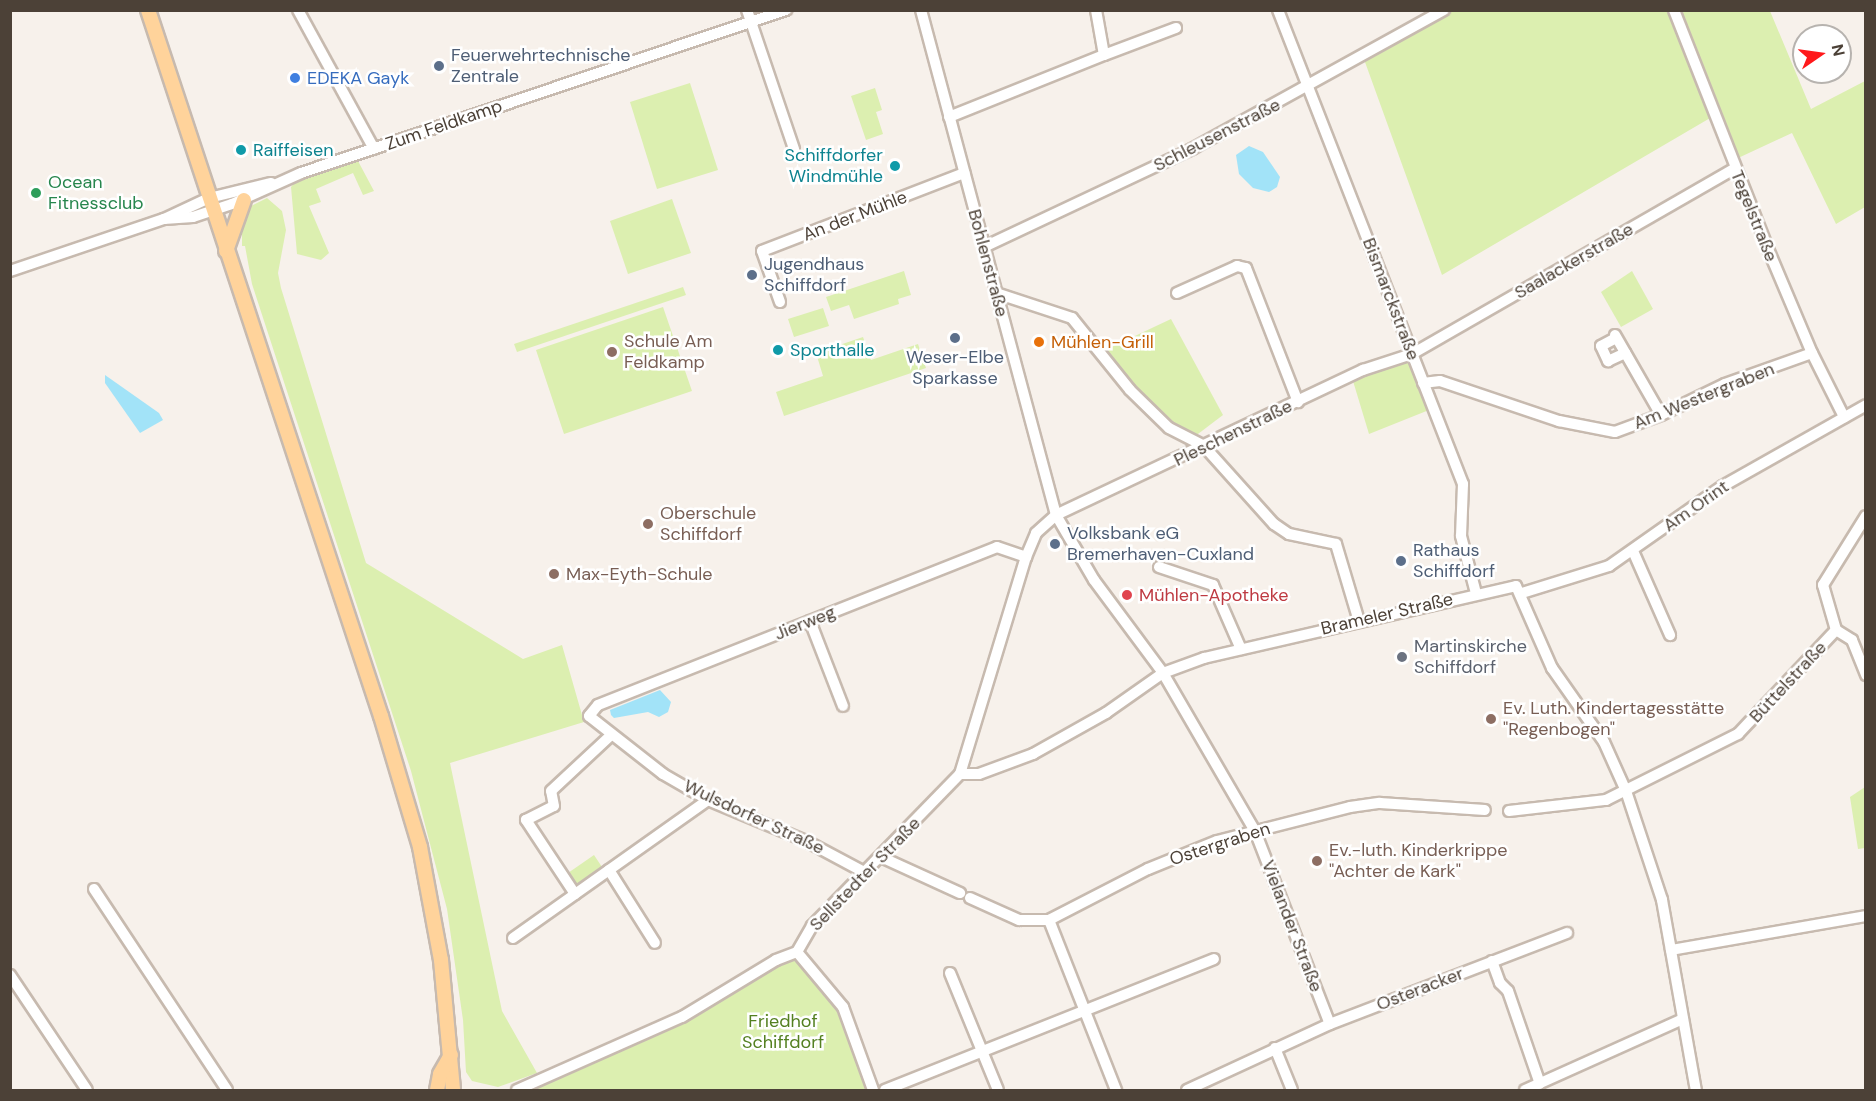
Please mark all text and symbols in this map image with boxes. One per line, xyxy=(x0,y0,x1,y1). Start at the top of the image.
north arrow xyxy=(1792,24,1852,84)
text: N xyxy=(1827,42,1850,58)
place label: Feuerwehrtechnische Zentrale xyxy=(451,45,631,88)
marker: Feuerwehrtechnische Zentrale xyxy=(432,59,446,73)
place label: EDEKA Gayk xyxy=(307,67,409,89)
marker: EDEKA Gayk xyxy=(288,71,302,85)
street label: Schleusenstraße xyxy=(1150,94,1284,176)
street label: Zum Feldkamp xyxy=(383,95,505,155)
place label: Raiffeisen xyxy=(253,139,334,161)
marker: Raiffeisen xyxy=(234,143,248,157)
place label: Schiffdorfer Windmühle xyxy=(784,145,883,188)
marker: Schiffdorfer Windmühle xyxy=(888,159,902,173)
street label: Tegelstraße xyxy=(1726,167,1782,265)
place label: Ocean Fitnessclub xyxy=(48,172,144,214)
marker: Ocean Fitnessclub xyxy=(29,186,43,200)
street label: An der Mühle xyxy=(800,186,910,246)
street label: Bohlenstraße xyxy=(963,207,1013,319)
street label: Saalackerstraße xyxy=(1511,218,1637,304)
street label: Bismarckstraße xyxy=(1358,235,1424,363)
place label: Jugendhaus Schiffdorf xyxy=(764,254,864,296)
marker: Jugendhaus Schiffdorf xyxy=(745,268,759,282)
place label: Schule Am Feldkamp xyxy=(624,331,712,374)
marker: Weser-Elbe Sparkasse xyxy=(948,331,962,345)
place label: Mühlen-Grill xyxy=(1051,331,1154,353)
marker: Mühlen-Grill xyxy=(1032,335,1046,349)
place label: Sporthalle xyxy=(790,339,874,361)
marker: Sporthalle xyxy=(771,343,785,357)
marker: Schule Am Feldkamp xyxy=(605,345,619,359)
place label: Weser-Elbe Sparkasse xyxy=(906,347,1004,389)
street label: Am Westergraben xyxy=(1630,358,1778,434)
street label: Pleschenstraße xyxy=(1170,395,1296,471)
street label: Am Orint xyxy=(1659,476,1733,536)
place label: Oberschule Schiffdorf xyxy=(660,503,756,546)
marker: Oberschule Schiffdorf xyxy=(641,517,655,531)
place label: Volksbank eG Bremerhaven-Cuxland xyxy=(1067,523,1254,566)
marker: Volksbank eG Bremerhaven-Cuxland xyxy=(1048,537,1062,551)
place label: Rathaus Schiffdorf xyxy=(1413,540,1495,582)
marker: Rathaus Schiffdorf xyxy=(1394,554,1408,568)
place label: Max-Eyth-Schule xyxy=(566,563,713,585)
marker: Max-Eyth-Schule xyxy=(547,567,561,581)
place label: Mühlen-Apotheke xyxy=(1139,584,1288,606)
marker: Mühlen-Apotheke xyxy=(1120,588,1134,602)
street label: Brameler Straße xyxy=(1319,588,1455,640)
street label: Jierweg xyxy=(771,601,839,645)
place label: Martinskirche Schiffdorf xyxy=(1414,636,1527,678)
street label: Büttelstraße xyxy=(1745,637,1831,727)
marker: Martinskirche Schiffdorf xyxy=(1395,650,1409,664)
place label: Ev. Luth. Kindertagesstätte "Regenbogen" xyxy=(1503,698,1724,740)
marker: Ev. Luth. Kindertagesstätte "Regenbogen" xyxy=(1484,712,1498,726)
street label: Wulsdorfer Straße xyxy=(680,775,828,859)
street label: Sellstedter Straße xyxy=(805,813,925,935)
street label: Ostergraben xyxy=(1167,818,1273,870)
place label: Ev.-luth. Kinderkrippe "Achter de Kark" xyxy=(1329,840,1507,882)
marker: Ev.-luth. Kinderkrippe "Achter de Kark" xyxy=(1310,854,1324,868)
street label: Vielander Straße xyxy=(1257,857,1327,995)
street label: Osteracker xyxy=(1373,962,1467,1016)
park label: Friedhof Schiffdorf xyxy=(742,1011,824,1054)

